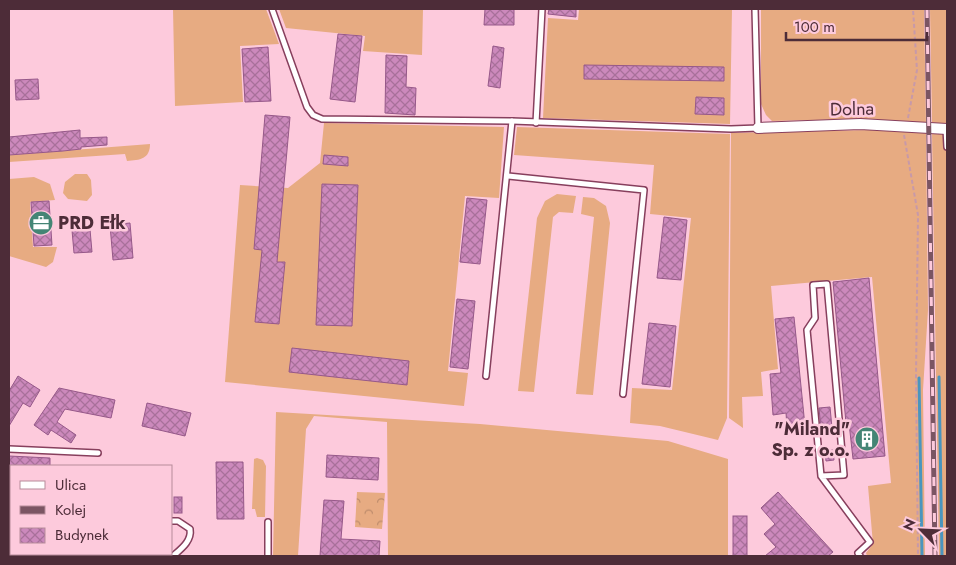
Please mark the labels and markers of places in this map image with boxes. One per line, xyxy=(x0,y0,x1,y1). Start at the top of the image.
office icon: PRD Ełk xyxy=(28,210,54,236)
place label: PRD Ełk xyxy=(58,210,126,236)
place label: "Miland" Sp. z o.o. xyxy=(772,416,850,463)
building icon: "Miland" Sp. z o.o. xyxy=(854,426,880,452)

